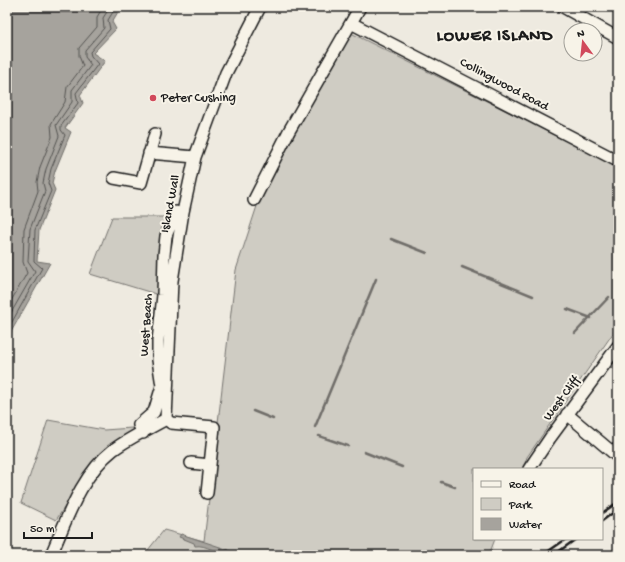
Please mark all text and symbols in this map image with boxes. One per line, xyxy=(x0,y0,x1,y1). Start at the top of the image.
north arrow xyxy=(563,22,603,62)
district label: LOWER ISLAND xyxy=(437,27,553,47)
text: N xyxy=(576,28,586,41)
street label: Collingwood Road xyxy=(457,55,552,115)
place label: Peter Cushing xyxy=(160,91,236,106)
marker: Peter Cushing xyxy=(148,93,158,103)
street label: Island Wall xyxy=(158,174,184,234)
street label: West Beach xyxy=(137,293,157,357)
street label: West Cliff xyxy=(540,373,584,424)
legend xyxy=(473,468,603,540)
text: Road xyxy=(509,479,536,493)
text: Park xyxy=(508,499,534,513)
scale bar xyxy=(24,514,92,540)
text: Water xyxy=(509,519,543,533)
text: 50 m xyxy=(30,523,55,537)

